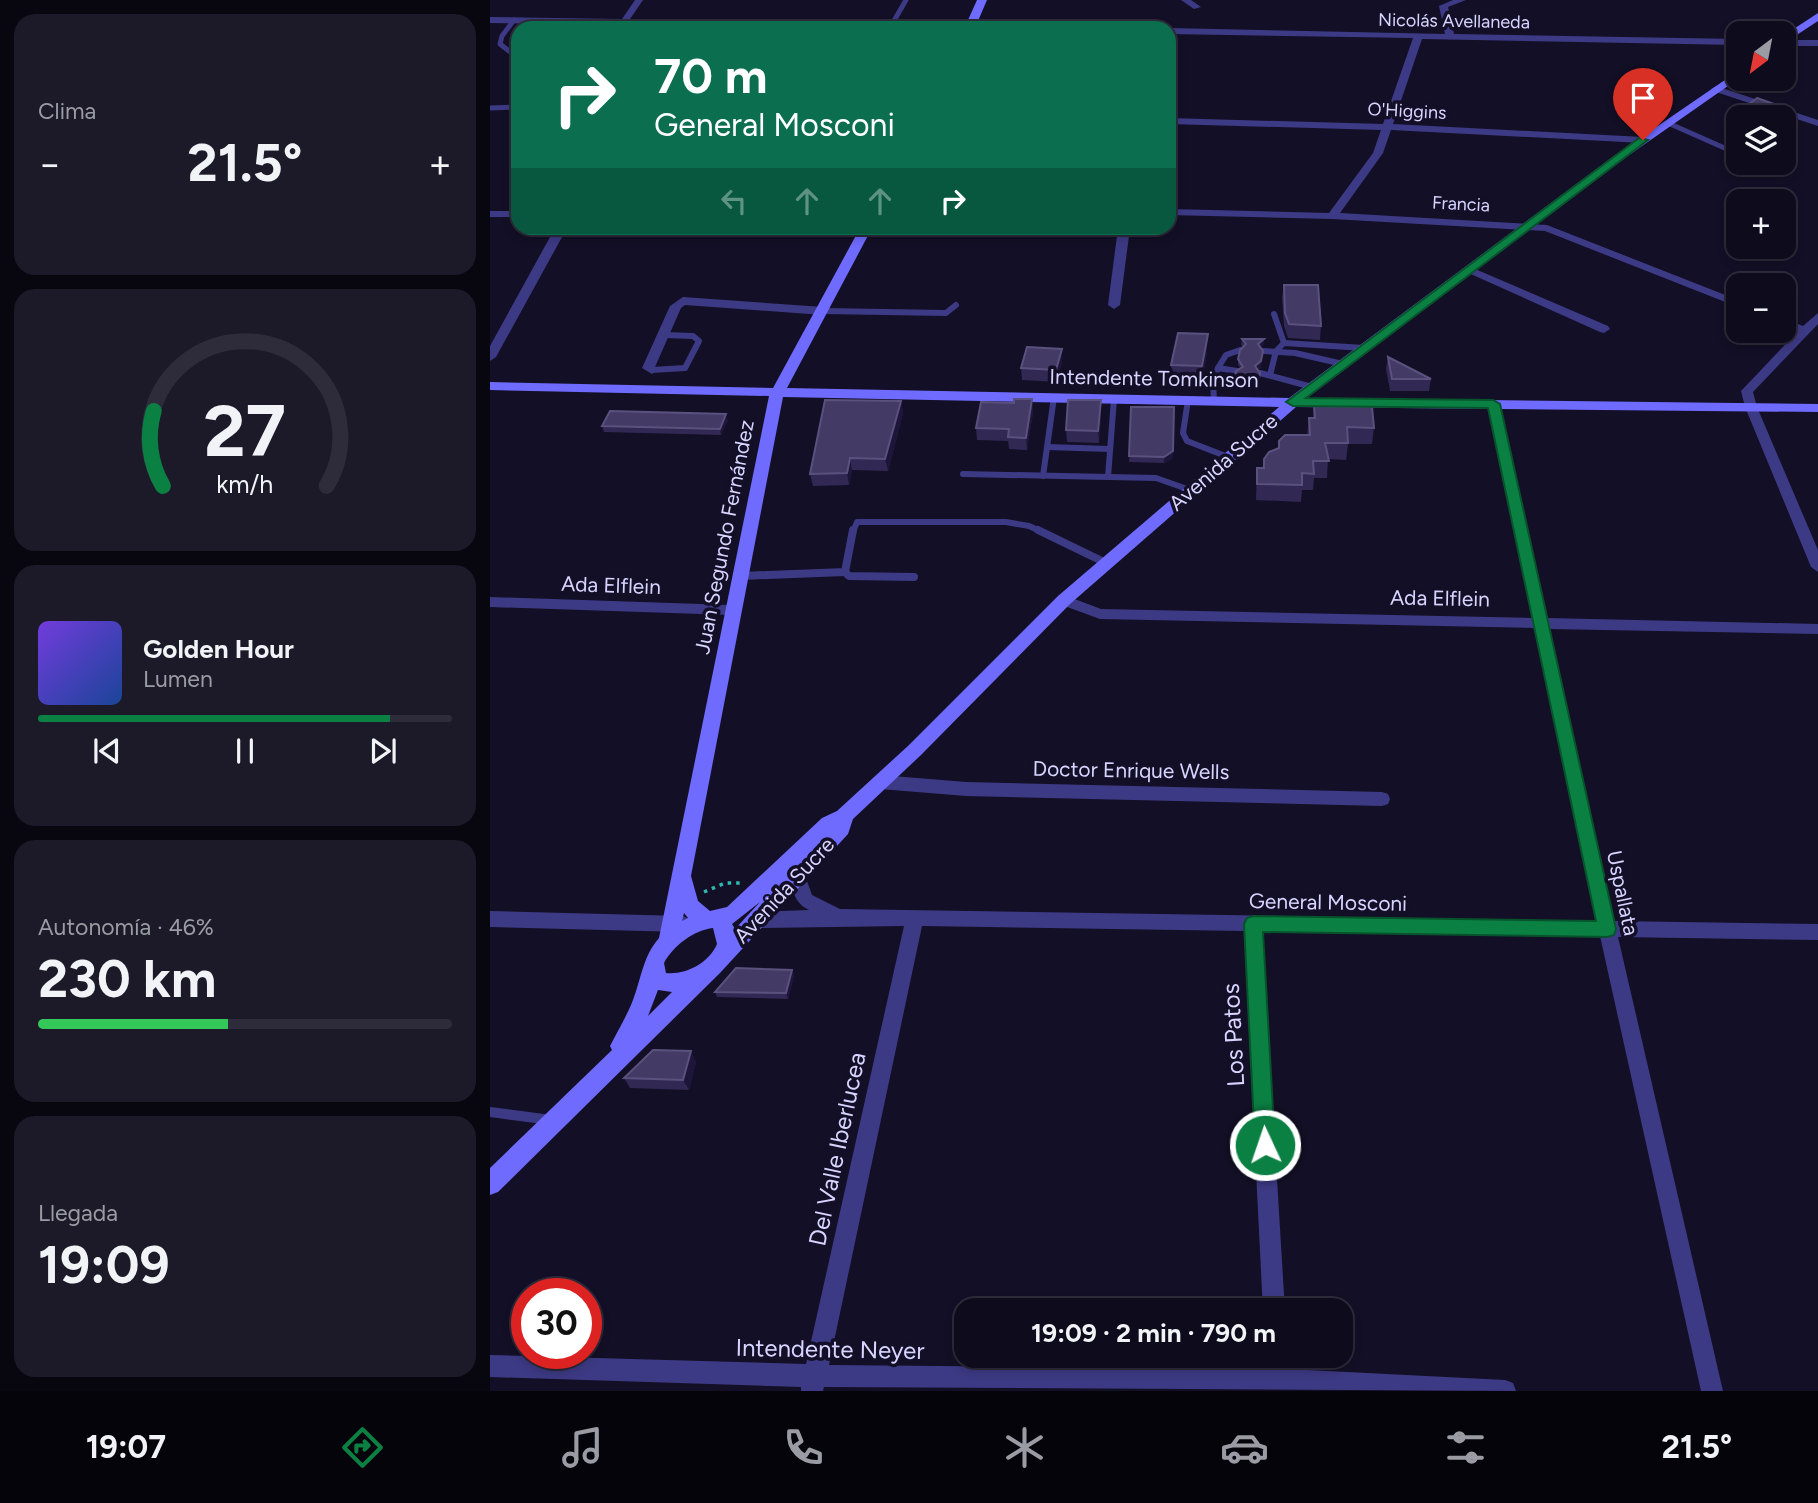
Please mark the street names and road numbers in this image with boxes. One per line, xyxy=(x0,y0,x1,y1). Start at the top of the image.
street label: Nicolás Avellaneda xyxy=(1378,9,1530,33)
street label: O'Higgins xyxy=(1367,98,1447,124)
street label: Francia xyxy=(1431,191,1491,217)
street label: Intendente Tomkinson xyxy=(1049,364,1259,392)
street label: Avenida Sucre xyxy=(1164,408,1282,516)
street label: Juan Segundo Fernández xyxy=(689,418,759,656)
street label: Ada Elflein xyxy=(561,571,661,599)
street label: Ada Elflein xyxy=(1390,585,1490,611)
street label: Doctor Enrique Wells xyxy=(1032,756,1230,784)
street label: Avenida Sucre xyxy=(729,832,839,948)
street label: Uspallata xyxy=(1602,848,1644,938)
street label: General Mosconi xyxy=(1249,888,1407,916)
street label: Los Patos xyxy=(1216,983,1250,1087)
street label: Del Valle Iberlucea xyxy=(802,1050,872,1248)
street label: Intendente Neyer xyxy=(735,1333,925,1365)

